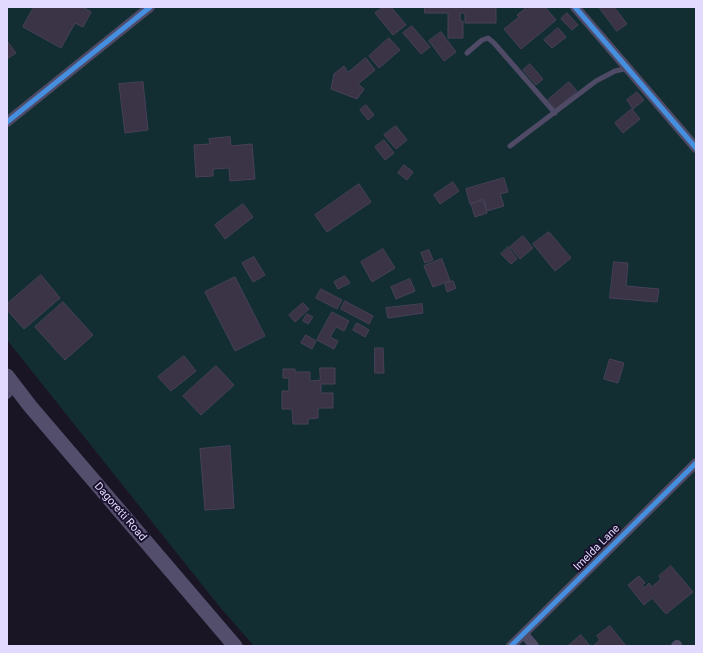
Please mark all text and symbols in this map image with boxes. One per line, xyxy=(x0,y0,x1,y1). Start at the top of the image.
street label: Dagoretti Road xyxy=(91,480,149,544)
street label: Imelda Lane xyxy=(571,522,623,574)

